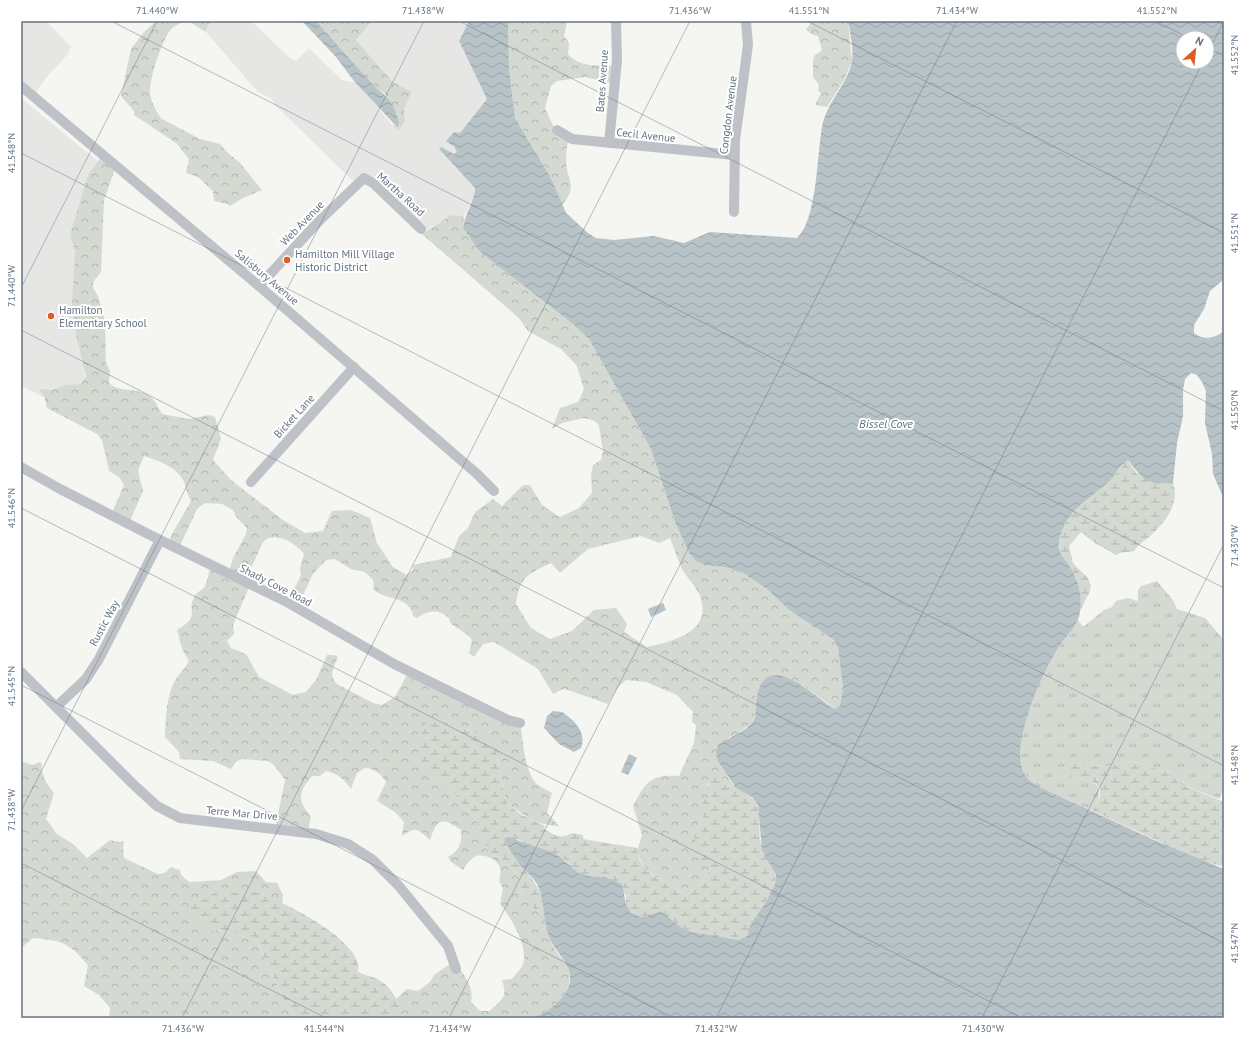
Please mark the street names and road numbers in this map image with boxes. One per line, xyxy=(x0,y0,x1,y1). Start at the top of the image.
street label: Bates Avenue xyxy=(593,49,611,113)
street label: Congdon Avenue xyxy=(716,75,740,155)
street label: Cecil Avenue xyxy=(616,125,677,145)
street label: Martha Road xyxy=(374,169,428,219)
street label: Web Avenue xyxy=(277,197,327,248)
street label: Salisbury Avenue xyxy=(232,246,302,308)
street label: Bicket Lane xyxy=(271,391,318,441)
street label: Shady Cove Road xyxy=(237,561,315,609)
street label: Rustic Way xyxy=(86,597,122,649)
street label: Terre Mar Drive xyxy=(206,803,279,823)

